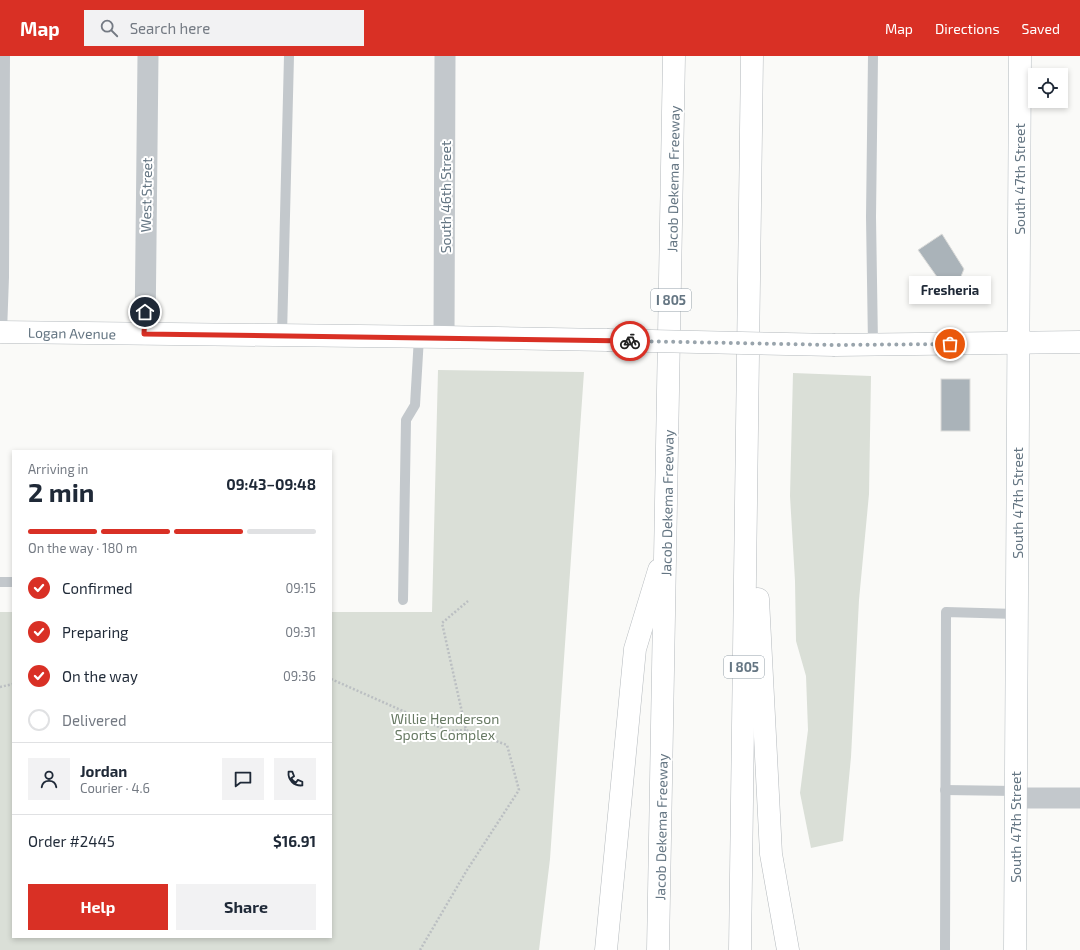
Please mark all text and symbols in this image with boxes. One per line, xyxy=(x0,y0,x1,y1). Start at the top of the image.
search box xyxy=(84,10,364,46)
text: Map xyxy=(20,17,60,40)
icon: search xyxy=(98,17,120,39)
text: Search here xyxy=(130,19,210,37)
text: Map xyxy=(885,20,913,37)
text: Directions xyxy=(935,20,1000,37)
text: Saved xyxy=(1022,20,1060,37)
map controls xyxy=(1028,68,1068,108)
button: locate xyxy=(1028,68,1068,108)
street label: Jacob Dekema Freeway xyxy=(663,105,683,253)
street label: South 47th Street xyxy=(1011,123,1028,235)
street label: South 46th Street xyxy=(437,141,454,253)
street label: West Street xyxy=(137,157,155,233)
callout: Fresheria xyxy=(909,276,991,304)
text: Fresheria xyxy=(921,282,979,298)
road number: I 805 xyxy=(651,289,691,311)
pin xyxy=(128,295,162,329)
icon: home xyxy=(134,301,156,323)
courier xyxy=(610,321,650,361)
street label: Logan Avenue xyxy=(28,324,116,342)
pin xyxy=(933,327,967,361)
icon: bike xyxy=(619,330,641,352)
icon: bag xyxy=(939,333,961,355)
street label: Jacob Dekema Freeway xyxy=(657,429,677,577)
street label: South 47th Street xyxy=(1009,447,1026,559)
text: Arriving in xyxy=(28,461,88,477)
text: 09:43–09:48 xyxy=(226,475,316,493)
text: 2 min xyxy=(28,476,94,507)
text: On the way · 180 m xyxy=(28,540,138,556)
icon: check xyxy=(28,577,50,599)
text: Confirmed xyxy=(62,579,133,597)
text: 09:15 xyxy=(286,580,316,596)
icon: check xyxy=(28,621,50,643)
text: Preparing xyxy=(62,623,128,641)
text: 09:31 xyxy=(285,624,316,640)
road number: I 805 xyxy=(724,656,764,678)
icon: check xyxy=(28,665,50,687)
text: On the way xyxy=(62,667,138,685)
text: 09:36 xyxy=(283,668,316,684)
park label: Willie Henderson Sports Complex xyxy=(391,710,499,743)
text: Delivered xyxy=(62,711,127,729)
street label: Jacob Dekema Freeway xyxy=(651,753,671,901)
button: person xyxy=(28,758,70,800)
button: chat xyxy=(222,758,264,800)
button: phone xyxy=(274,758,316,800)
text: Jordan xyxy=(80,762,127,780)
street label: South 47th Street xyxy=(1007,771,1024,883)
text: Courier · 4.6 xyxy=(80,780,150,796)
text: Order #2445 xyxy=(28,832,115,850)
text: $16.91 xyxy=(273,832,316,850)
button: Help xyxy=(28,884,168,930)
button: Share xyxy=(176,884,316,930)

